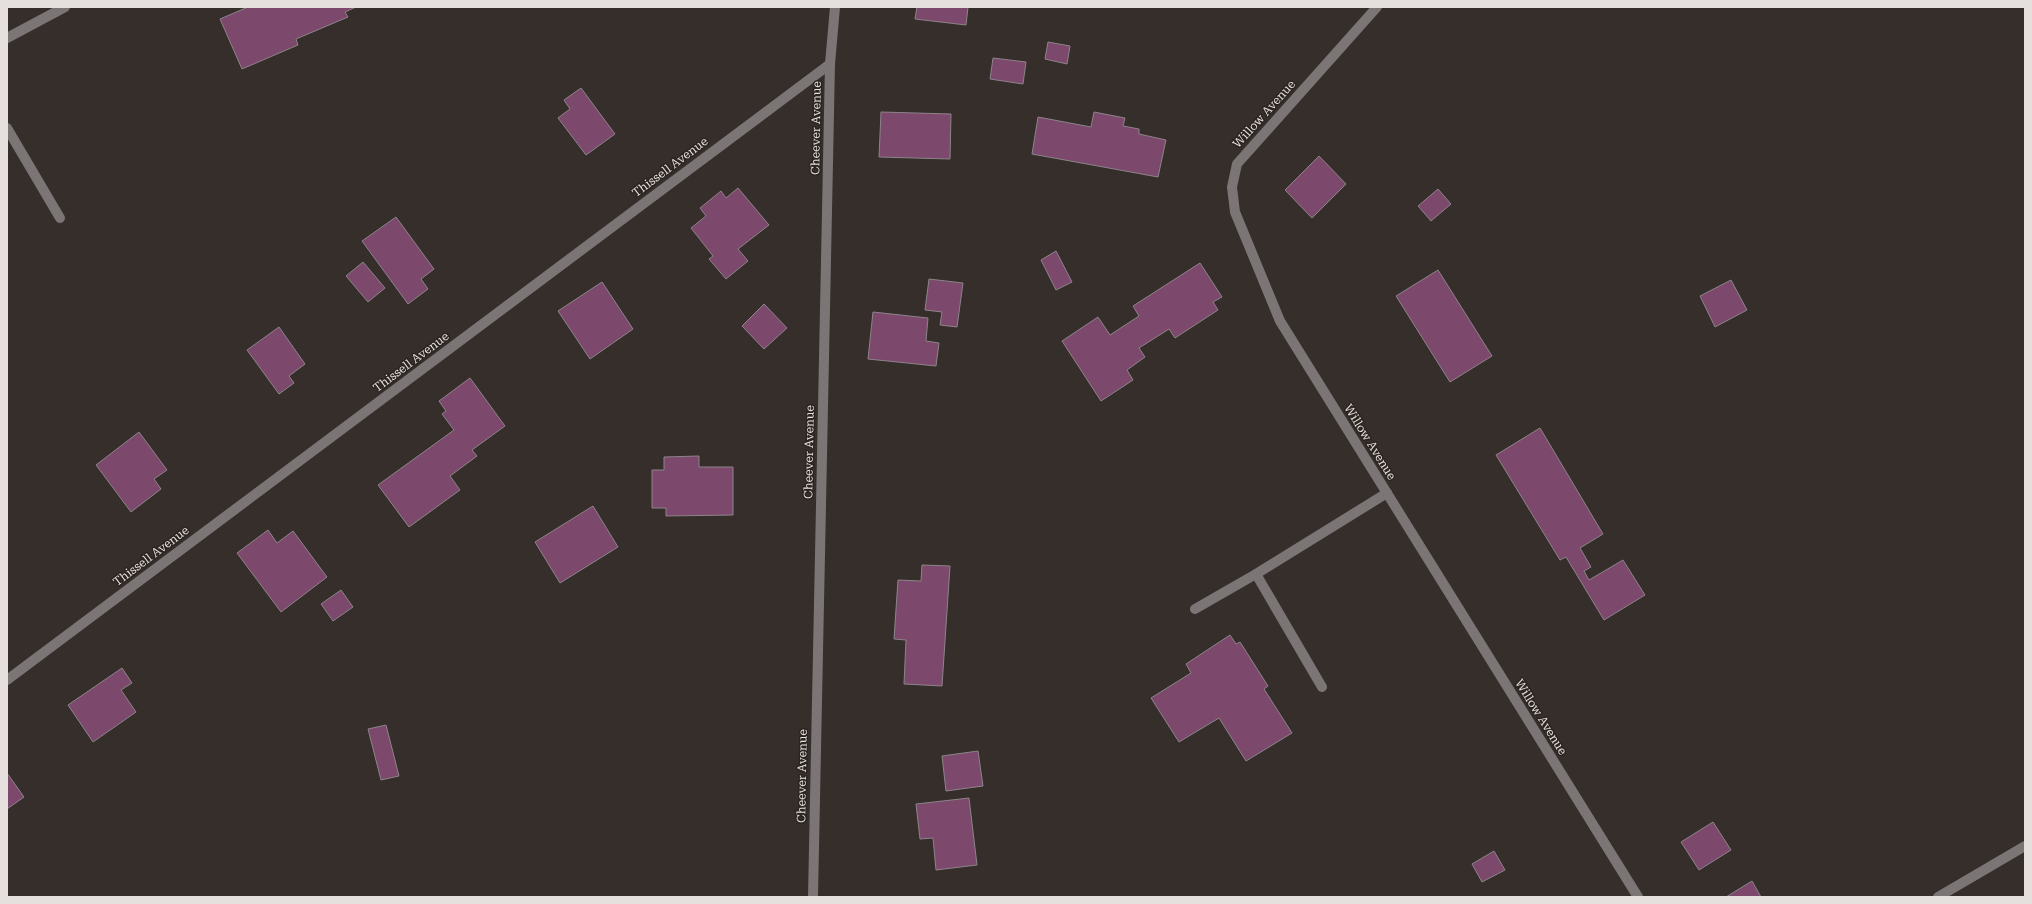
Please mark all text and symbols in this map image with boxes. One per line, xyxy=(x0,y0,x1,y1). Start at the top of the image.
street label: Willow Avenue xyxy=(1230,77,1298,151)
street label: Cheever Avenue xyxy=(808,81,824,175)
street label: Thissell Avenue xyxy=(629,134,711,200)
street label: Thissell Avenue xyxy=(370,329,452,395)
street label: Willow Avenue xyxy=(1341,402,1399,483)
street label: Cheever Avenue xyxy=(801,405,817,499)
street label: Thissell Avenue xyxy=(110,523,192,589)
street label: Willow Avenue xyxy=(1512,677,1570,758)
street label: Cheever Avenue xyxy=(794,729,810,823)

